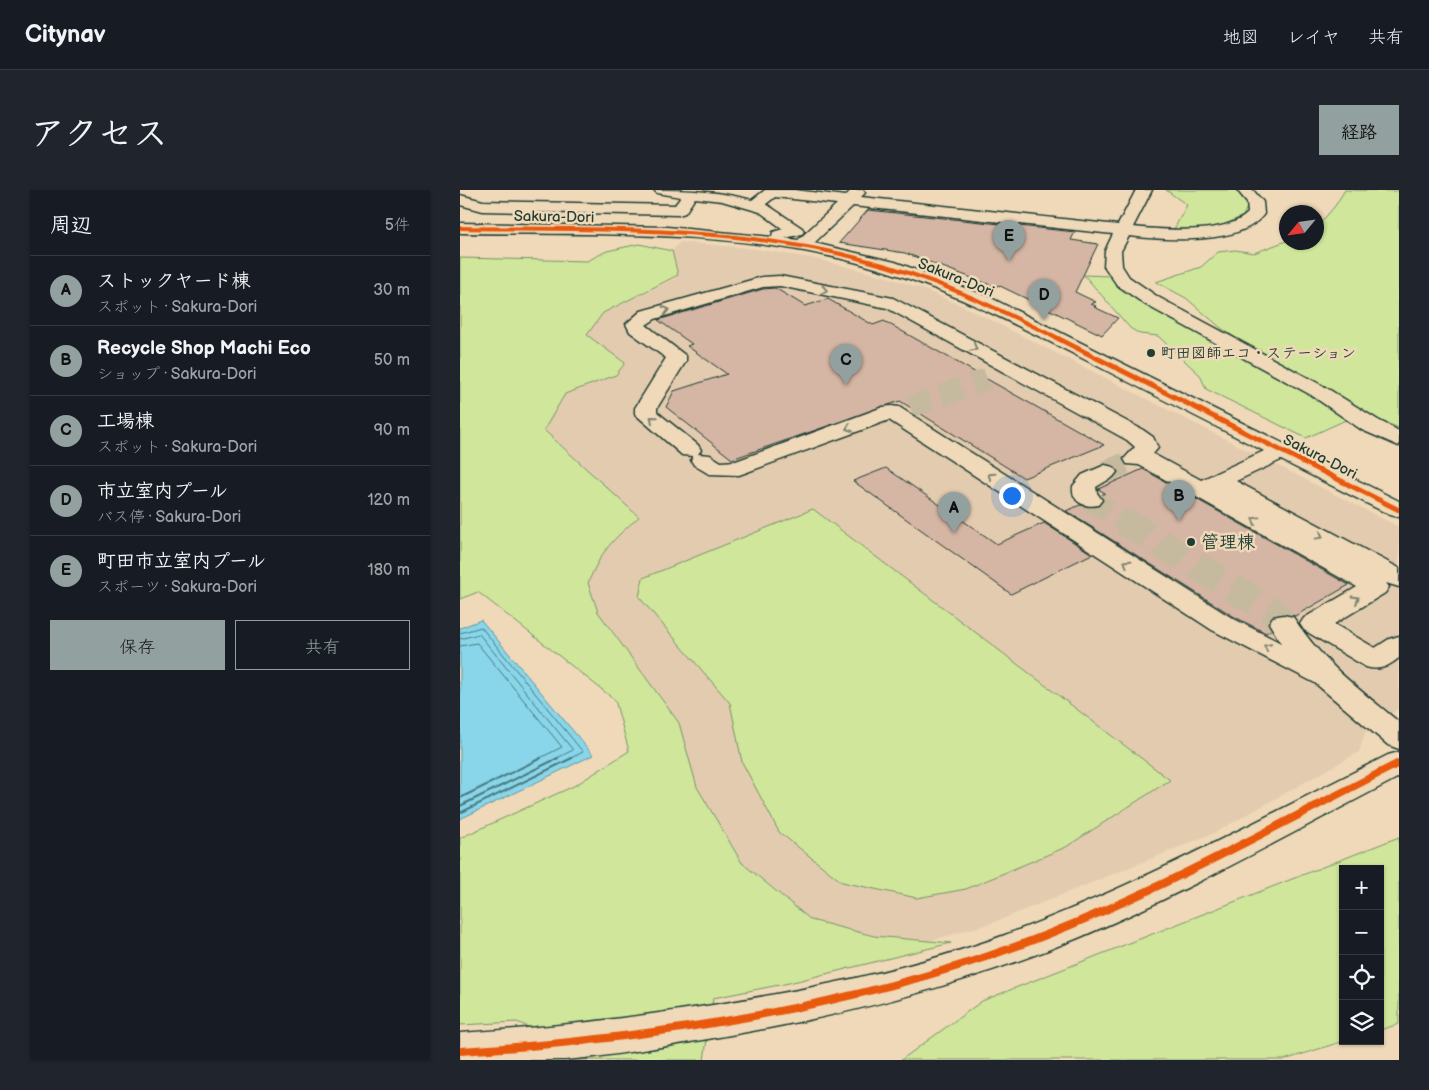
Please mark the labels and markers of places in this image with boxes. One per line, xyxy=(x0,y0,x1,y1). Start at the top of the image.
pin: E xyxy=(993,220,1025,261)
pin: D xyxy=(1028,279,1060,320)
pin: C xyxy=(830,344,862,385)
place label: 町田図師エコ・ステーション xyxy=(1161,344,1356,363)
marker: 町田図師エコ・ステーション xyxy=(1145,347,1157,359)
pin: B xyxy=(1163,480,1195,521)
pin: A xyxy=(938,492,970,533)
place label: 管理棟 xyxy=(1201,532,1255,553)
marker: 管理棟 xyxy=(1185,536,1197,548)

